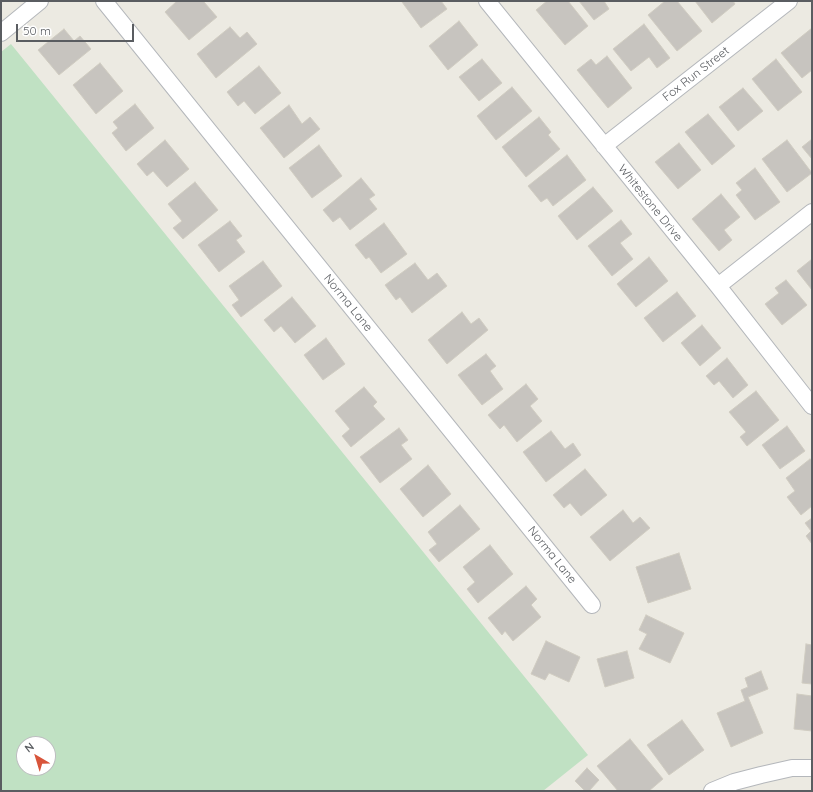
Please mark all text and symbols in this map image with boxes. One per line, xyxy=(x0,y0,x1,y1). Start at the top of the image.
scale bar xyxy=(18,16,136,42)
text: 50 m xyxy=(23,23,51,38)
street label: Fox Run Street xyxy=(660,44,732,104)
street label: Whitestone Drive xyxy=(615,162,685,244)
street label: Norma Lane xyxy=(321,271,375,335)
street label: Norma Lane xyxy=(525,523,579,587)
north arrow xyxy=(16,736,56,776)
text: N xyxy=(22,739,37,755)

